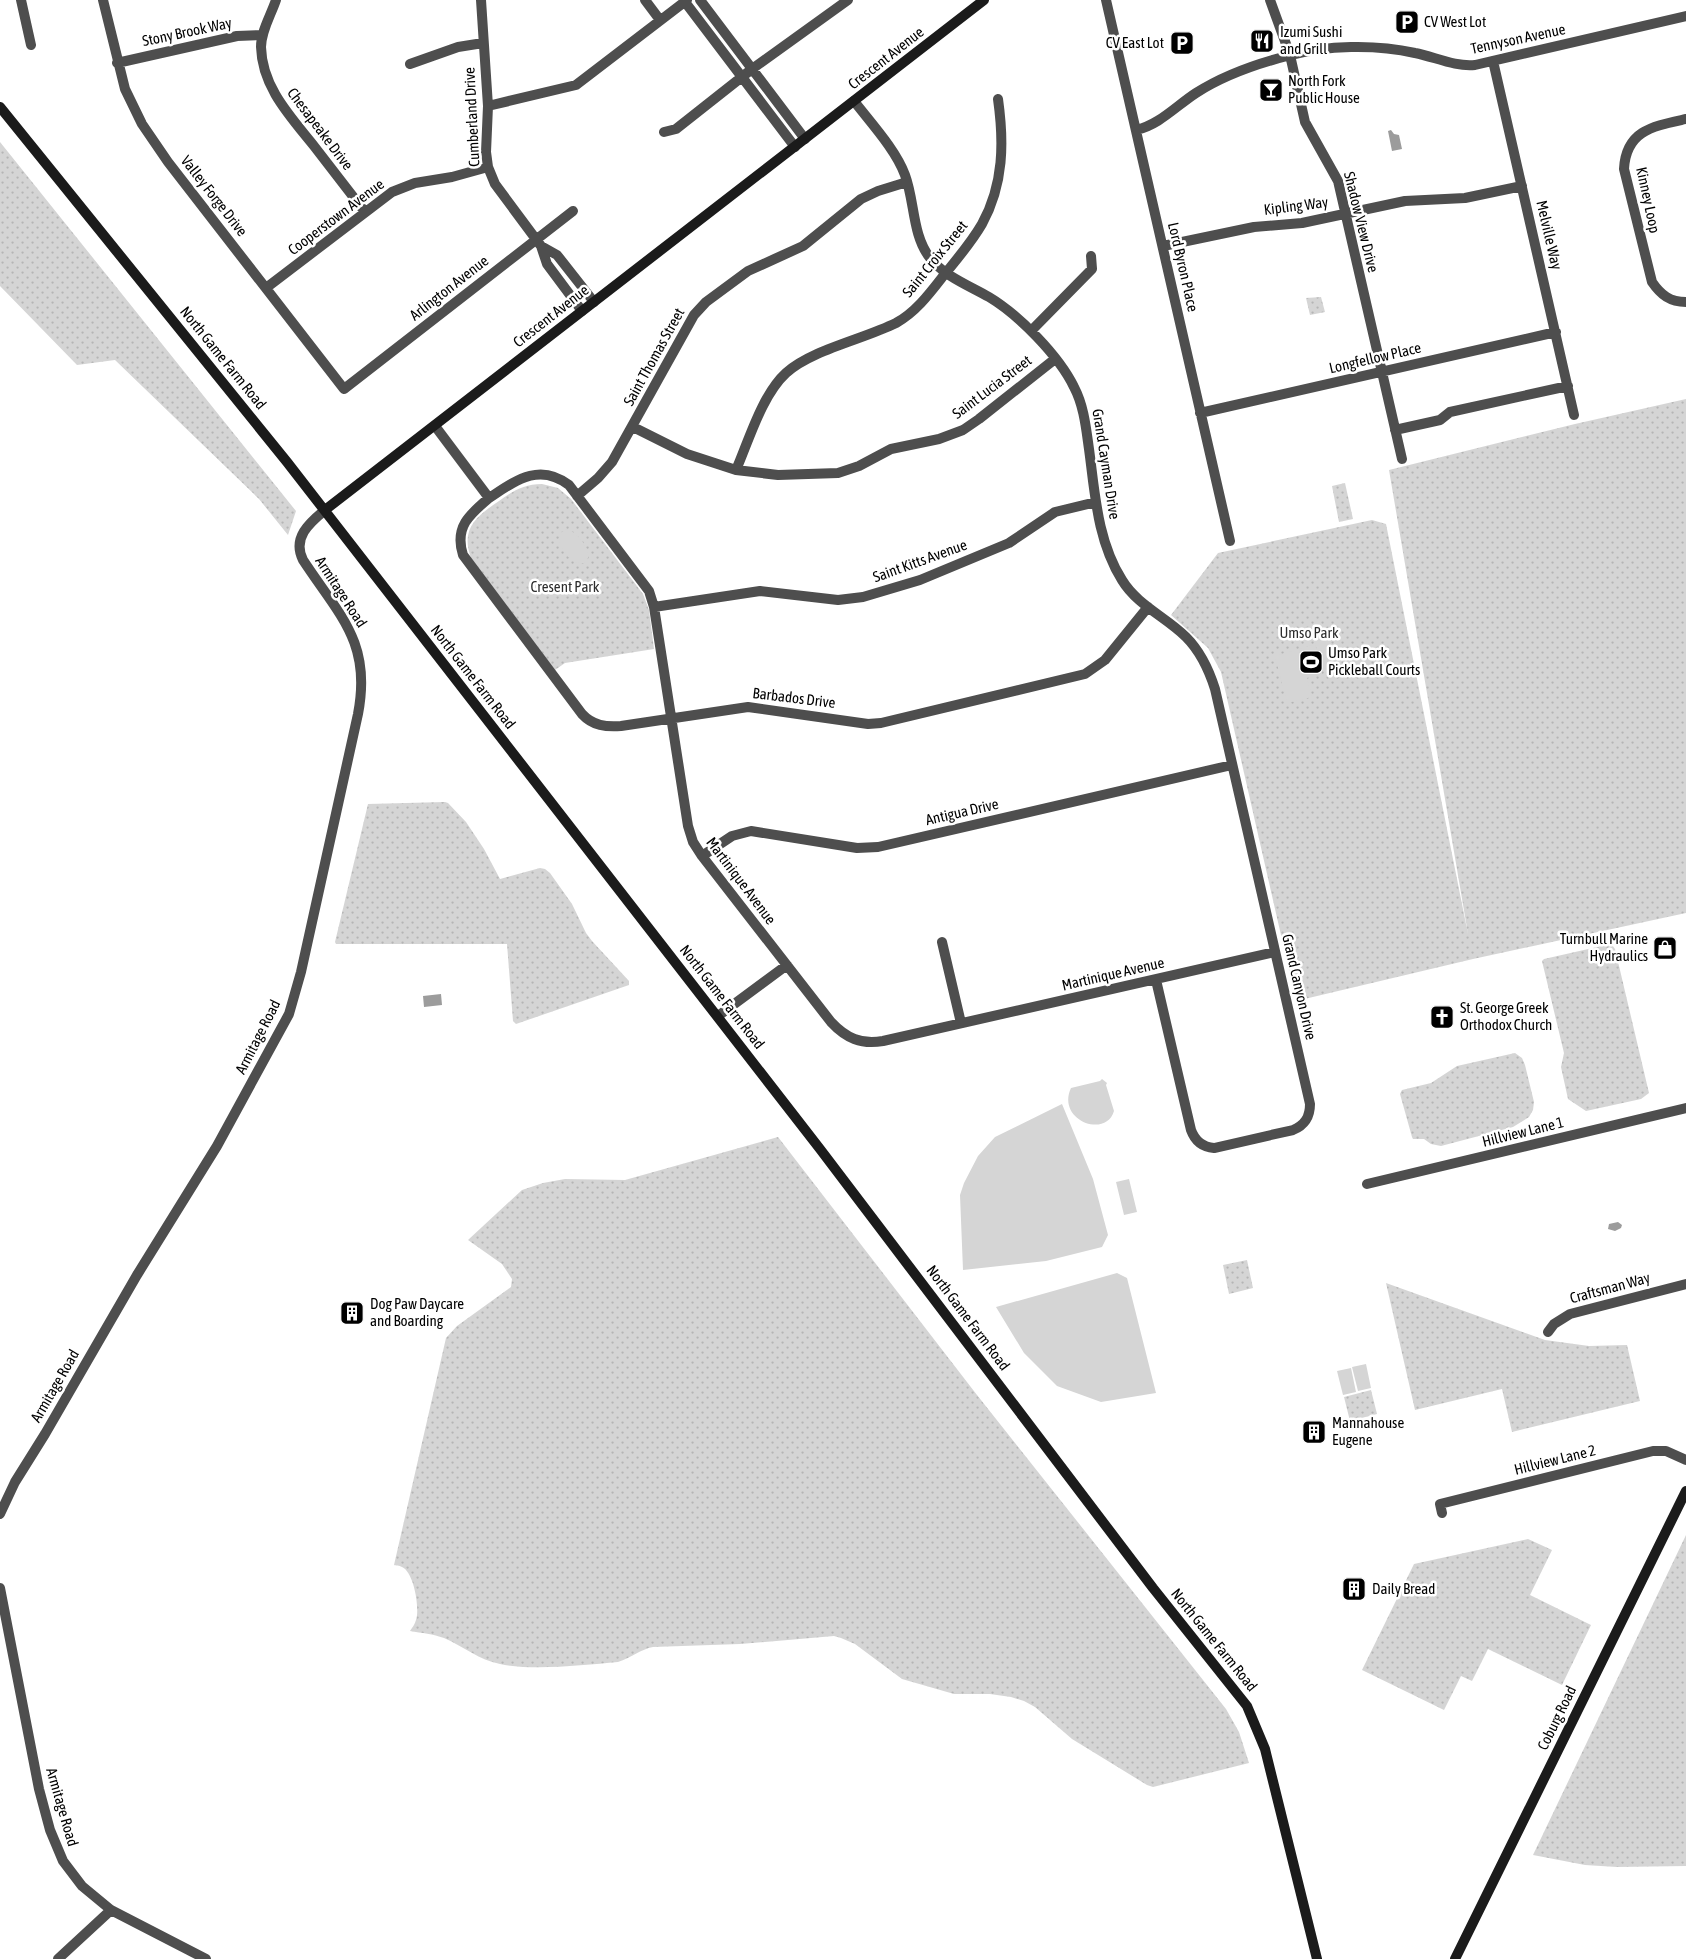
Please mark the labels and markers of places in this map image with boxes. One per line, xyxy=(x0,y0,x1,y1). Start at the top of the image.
parking icon: CV West Lot xyxy=(1394,9,1420,35)
place label: CV West Lot xyxy=(1424,13,1486,30)
place label: Izumi Sushi and Grill xyxy=(1280,23,1342,57)
restaurant icon: Izumi Sushi and Grill xyxy=(1249,28,1275,54)
parking icon: CV East Lot xyxy=(1169,30,1195,56)
place label: CV East Lot xyxy=(1106,34,1164,51)
place label: North Fork Public House xyxy=(1288,72,1360,106)
bar icon: North Fork Public House xyxy=(1258,77,1284,103)
place label: Umso Park Pickleball Courts xyxy=(1328,644,1420,678)
sports icon: Umso Park Pickleball Courts xyxy=(1298,649,1324,675)
place label: Turnbull Marine Hydraulics xyxy=(1560,930,1648,964)
shop icon: Turnbull Marine Hydraulics xyxy=(1652,935,1678,961)
place label: St. George Greek Orthodox Church xyxy=(1460,999,1552,1033)
church icon: St. George Greek Orthodox Church xyxy=(1429,1004,1455,1030)
place label: Dog Paw Daycare and Boarding xyxy=(370,1295,464,1329)
building icon: Dog Paw Daycare and Boarding xyxy=(339,1300,365,1326)
place label: Mannahouse Eugene xyxy=(1332,1414,1404,1448)
building icon: Mannahouse Eugene xyxy=(1301,1419,1327,1445)
building icon: Daily Bread xyxy=(1341,1576,1367,1602)
place label: Daily Bread xyxy=(1372,1580,1435,1597)

